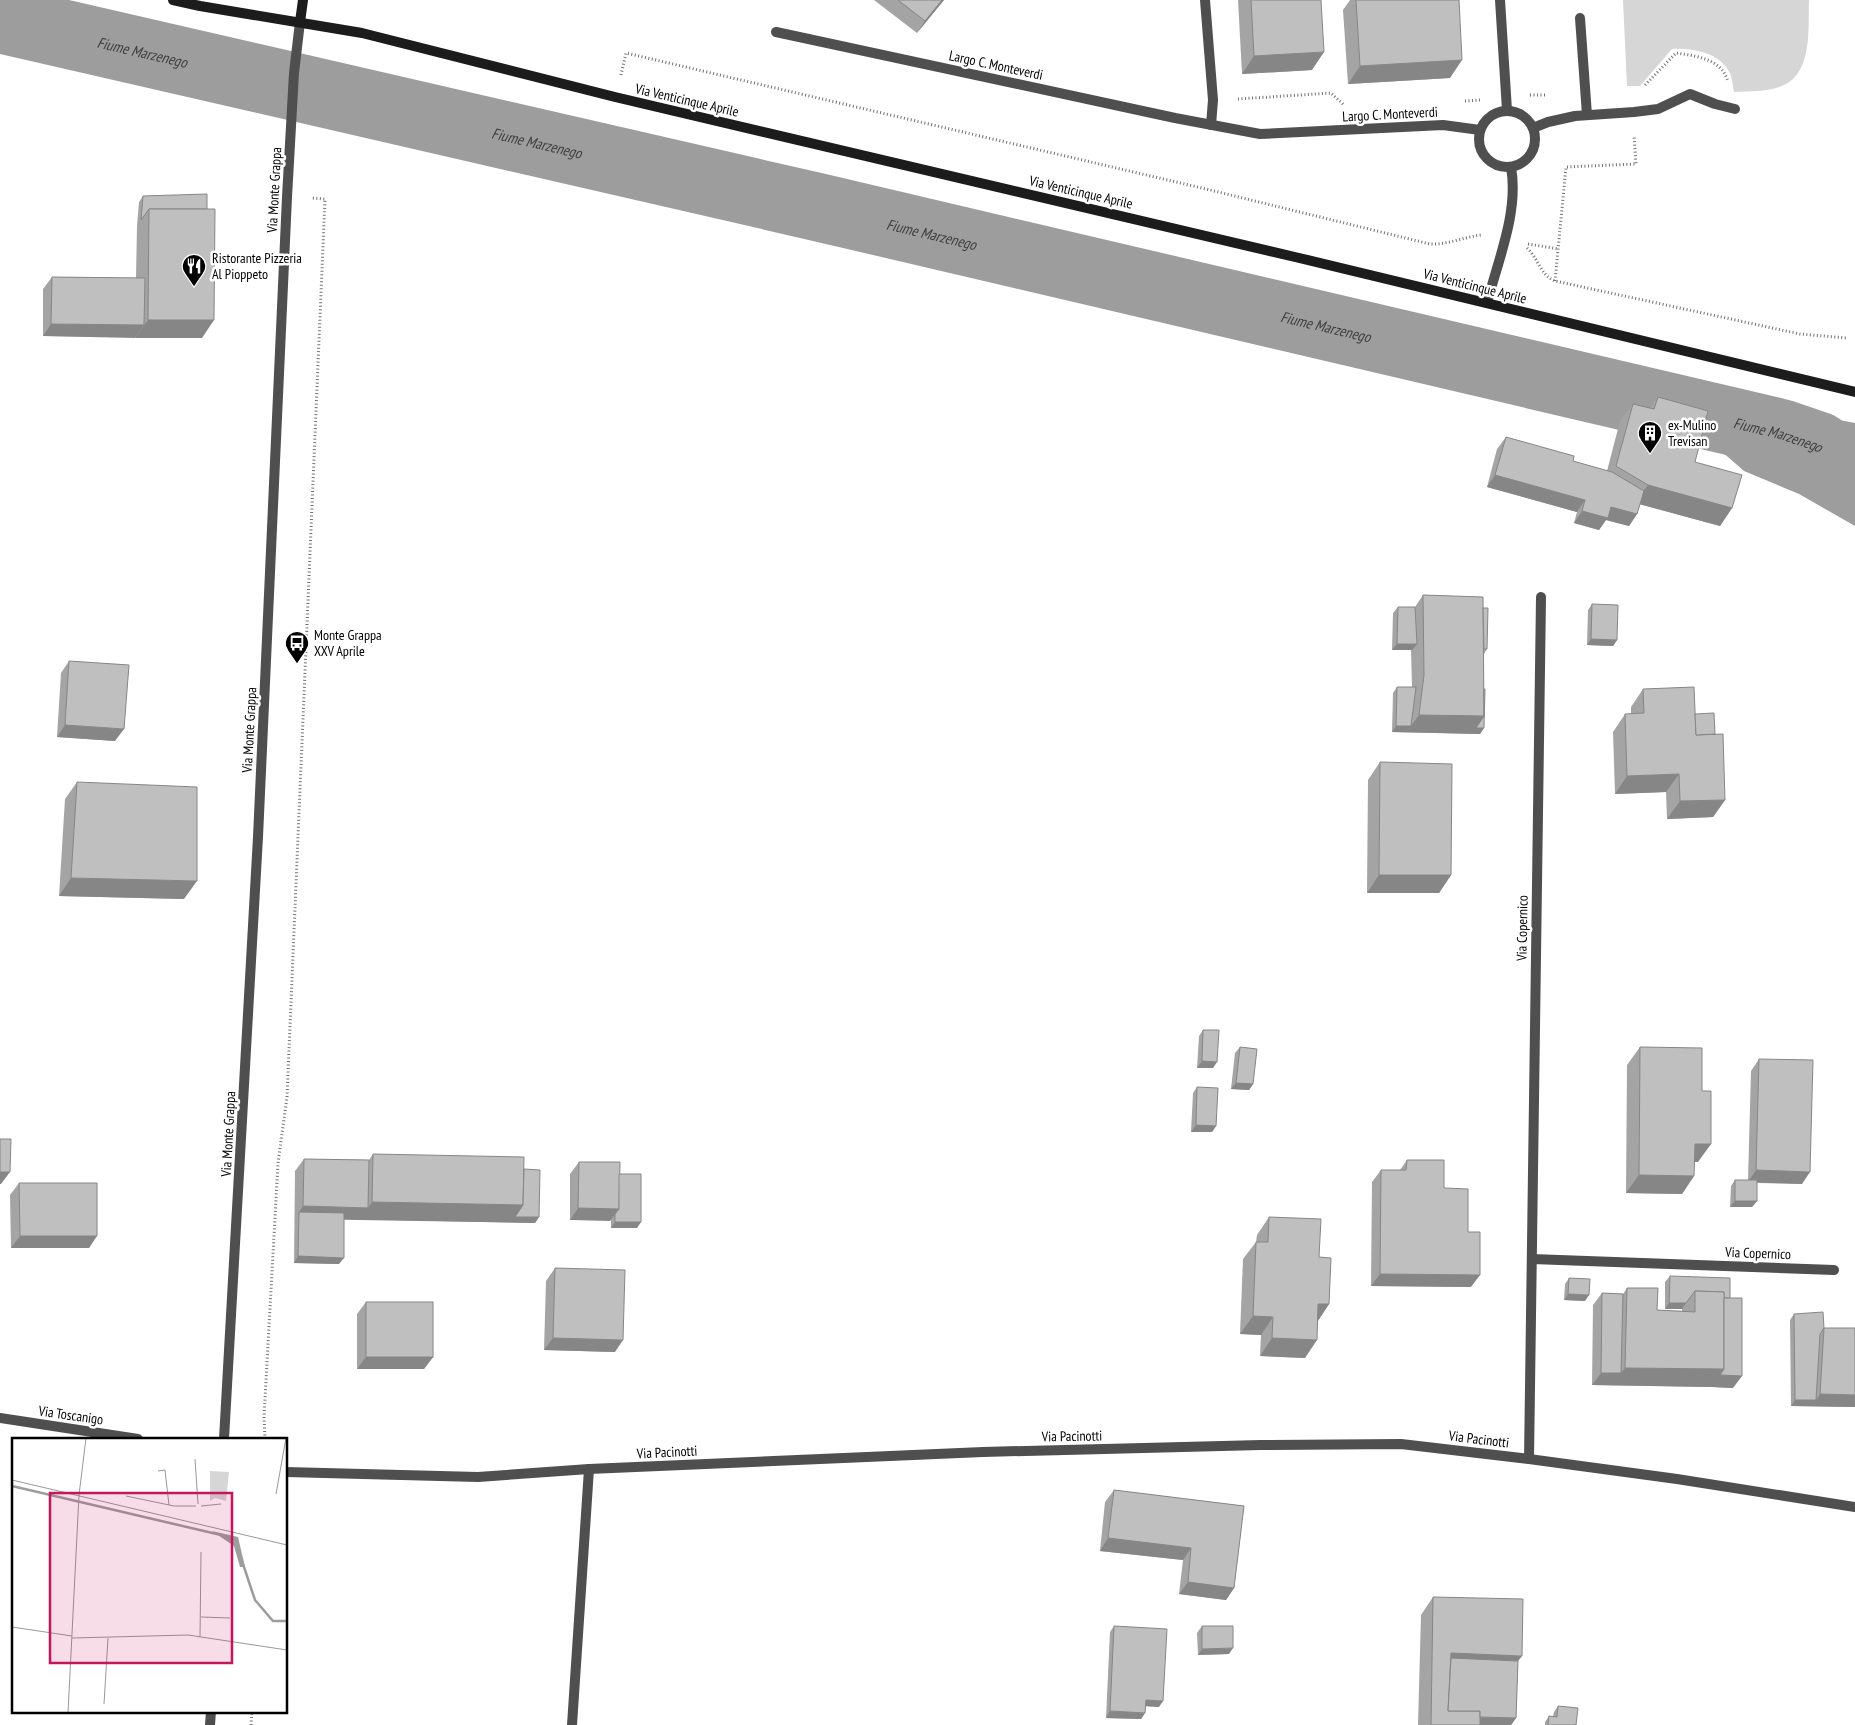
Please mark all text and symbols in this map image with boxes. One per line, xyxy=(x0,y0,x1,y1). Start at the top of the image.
water label: Fiume Marzenego xyxy=(95,32,191,72)
street label: Largo C. Monteverdi xyxy=(947,46,1045,84)
street label: Via Venticinque Aprile xyxy=(633,79,741,121)
street label: Largo C. Monteverdi xyxy=(1342,103,1438,125)
water label: Fiume Marzenego xyxy=(490,123,585,162)
street label: Via Monte Grappa xyxy=(263,147,285,234)
street label: Via Venticinque Aprile xyxy=(1027,171,1135,213)
water label: Fiume Marzenego xyxy=(885,214,980,254)
place label: Ristorante Pizzeria Al Pioppeto xyxy=(212,249,302,283)
restaurant icon: Ristorante Pizzeria Al Pioppeto xyxy=(181,253,207,287)
street label: Via Venticinque Aprile xyxy=(1421,264,1529,308)
water label: Fiume Marzenego xyxy=(1279,307,1374,346)
water label: Fiume Marzenego xyxy=(1732,413,1828,457)
place label: ex-Mulino Trevisan xyxy=(1668,416,1716,450)
building icon: ex-Mulino Trevisan xyxy=(1637,420,1663,454)
place label: Monte Grappa XXV Aprile xyxy=(314,626,382,660)
bus stop icon: Monte Grappa XXV Aprile xyxy=(284,630,310,664)
street label: Via Monte Grappa xyxy=(238,687,260,774)
street label: Via Copernico xyxy=(1512,895,1532,962)
street label: Via Monte Grappa xyxy=(217,1091,239,1178)
street label: Via Copernico xyxy=(1724,1243,1791,1263)
street label: Via Toscanigo xyxy=(36,1401,105,1428)
street label: Via Pacinotti xyxy=(1041,1426,1102,1446)
street label: Via Pacinotti xyxy=(1447,1426,1510,1452)
inset map xyxy=(12,1438,288,1712)
street label: Via Pacinotti xyxy=(635,1441,698,1463)

